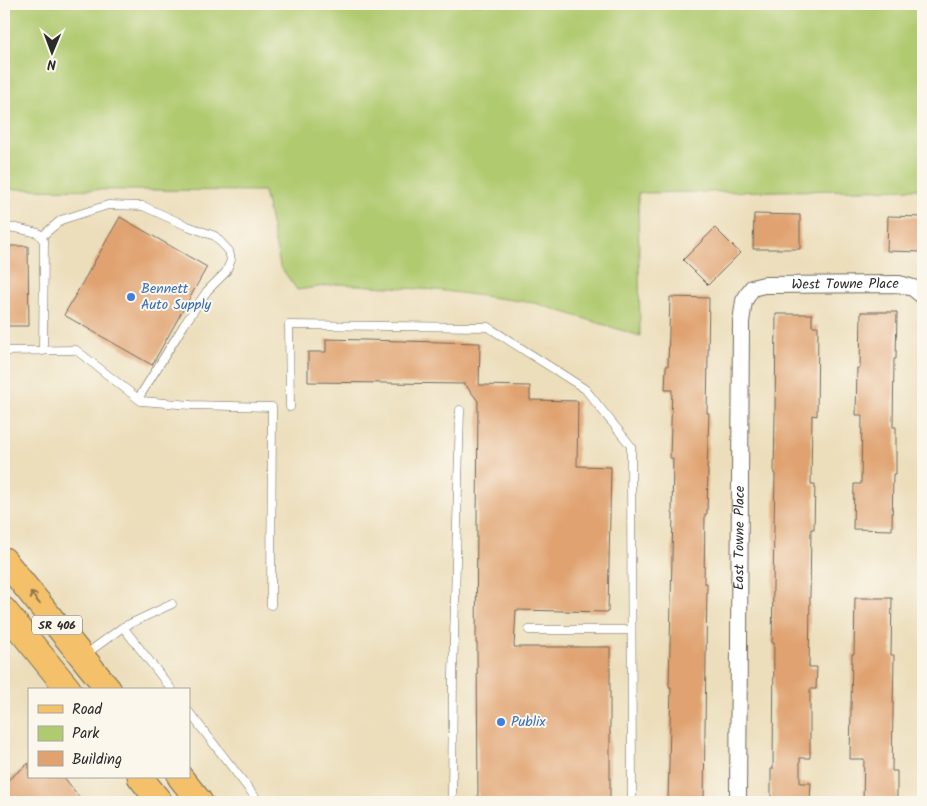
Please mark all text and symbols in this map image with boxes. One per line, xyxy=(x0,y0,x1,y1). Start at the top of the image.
north arrow xyxy=(28,28,78,78)
text: N xyxy=(47,53,56,75)
street label: West Towne Place xyxy=(791,273,899,296)
place label: Bennett Auto Supply xyxy=(141,278,212,316)
marker: Bennett Auto Supply xyxy=(125,291,137,303)
street label: East Towne Place xyxy=(728,485,751,590)
one-way arrow xyxy=(29,591,40,604)
road number: SR 406 xyxy=(32,616,82,634)
legend xyxy=(28,688,190,778)
text: Road xyxy=(72,698,103,722)
place label: Publix xyxy=(511,711,546,733)
marker: Publix xyxy=(495,716,507,728)
text: Park xyxy=(72,722,100,746)
text: Building xyxy=(72,748,122,772)

